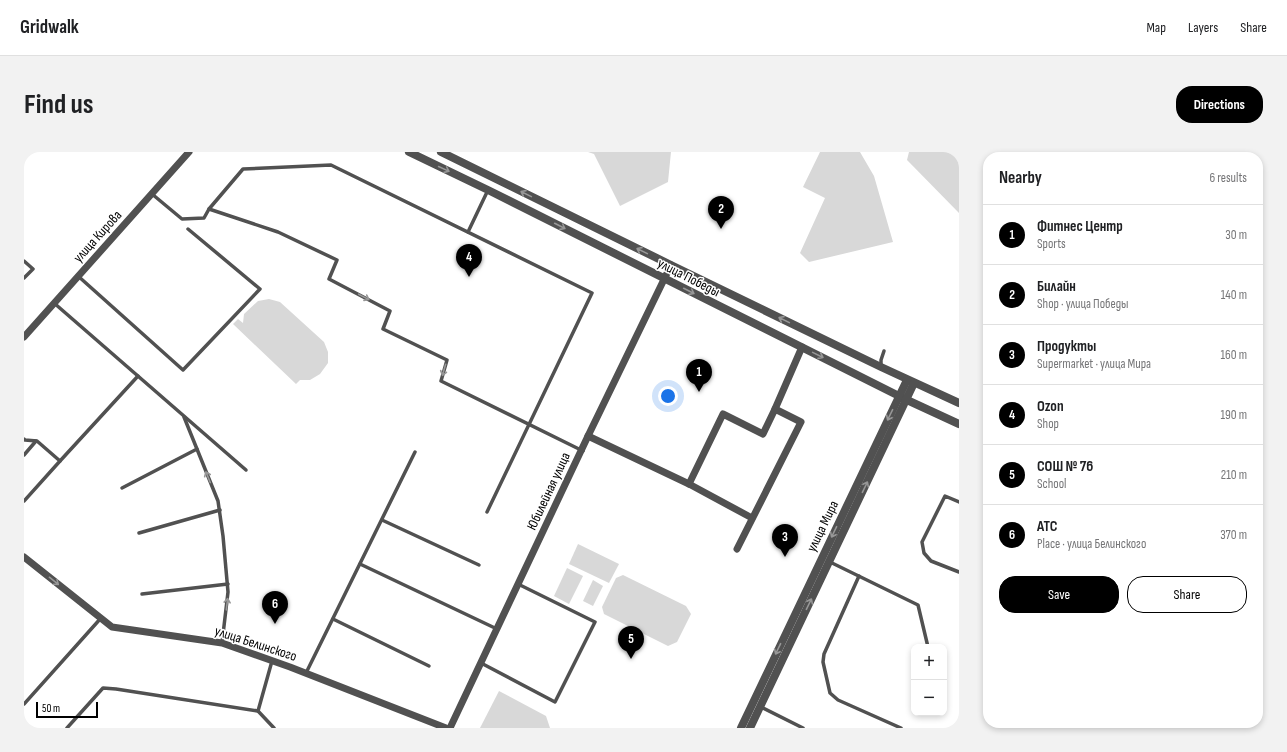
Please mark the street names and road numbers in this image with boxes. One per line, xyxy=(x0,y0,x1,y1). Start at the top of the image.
street label: улица Кирова xyxy=(69,207,125,266)
street label: улица Победы xyxy=(655,255,723,300)
street label: Юбилейная улица xyxy=(523,450,574,533)
street label: улица Мира xyxy=(803,498,842,555)
street label: улица Белинского xyxy=(213,622,299,665)

